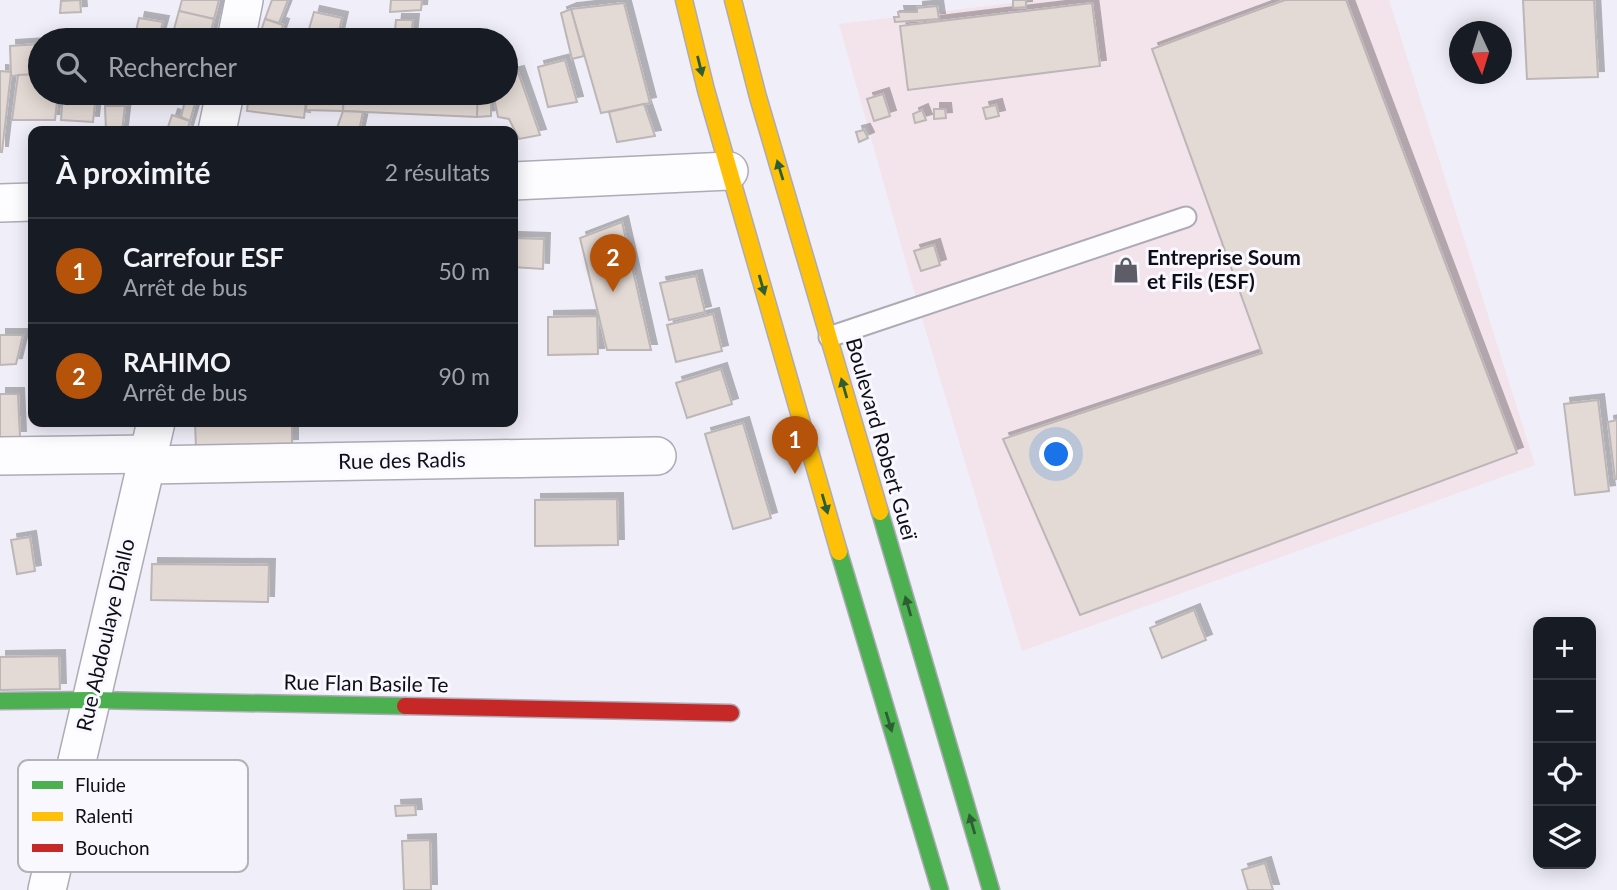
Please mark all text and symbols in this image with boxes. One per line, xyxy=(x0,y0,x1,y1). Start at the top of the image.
north arrow xyxy=(1449,21,1512,84)
search box xyxy=(28,28,518,105)
icon: search xyxy=(52,48,90,86)
text: Rechercher xyxy=(108,51,237,83)
one-way arrow xyxy=(695,55,706,77)
text: À proximité xyxy=(56,154,211,190)
text: 2 résultats xyxy=(385,158,490,186)
one-way arrow xyxy=(774,159,784,180)
pin: 2 xyxy=(590,234,636,292)
text: Carrefour ESF xyxy=(123,241,284,273)
place label: Entreprise Soum et Fils (ESF) xyxy=(1147,244,1301,293)
shop icon: Entreprise Soum et Fils (ESF) xyxy=(1111,255,1141,285)
text: 1 xyxy=(72,257,86,285)
text: 50 m xyxy=(439,257,490,285)
text: Arrêt de bus xyxy=(123,273,248,301)
one-way arrow xyxy=(758,275,768,296)
street label: Boulevard Robert Gueï xyxy=(842,335,924,543)
text: RAHIMO xyxy=(123,346,231,378)
text: 2 xyxy=(72,362,86,390)
text: 90 m xyxy=(439,362,490,390)
one-way arrow xyxy=(839,377,849,398)
text: Arrêt de bus xyxy=(123,378,248,406)
pin: 1 xyxy=(772,416,818,474)
your location xyxy=(1039,437,1073,471)
street label: Rue des Radis xyxy=(338,446,466,473)
one-way arrow xyxy=(821,494,831,515)
street label: Rue Abdoulaye Diallo xyxy=(70,536,139,733)
one-way arrow xyxy=(903,595,913,616)
map controls xyxy=(1533,617,1596,869)
button: + xyxy=(1533,617,1596,680)
street label: Rue Flan Basile Te xyxy=(283,669,449,696)
button: − xyxy=(1533,680,1596,743)
one-way arrow xyxy=(885,712,895,733)
button: locate xyxy=(1533,743,1596,806)
legend xyxy=(18,760,248,872)
text: Fluide xyxy=(75,773,126,796)
text: Ralenti xyxy=(75,804,133,827)
button: layers xyxy=(1533,806,1596,869)
one-way arrow xyxy=(967,814,977,835)
text: Bouchon xyxy=(75,836,150,859)

